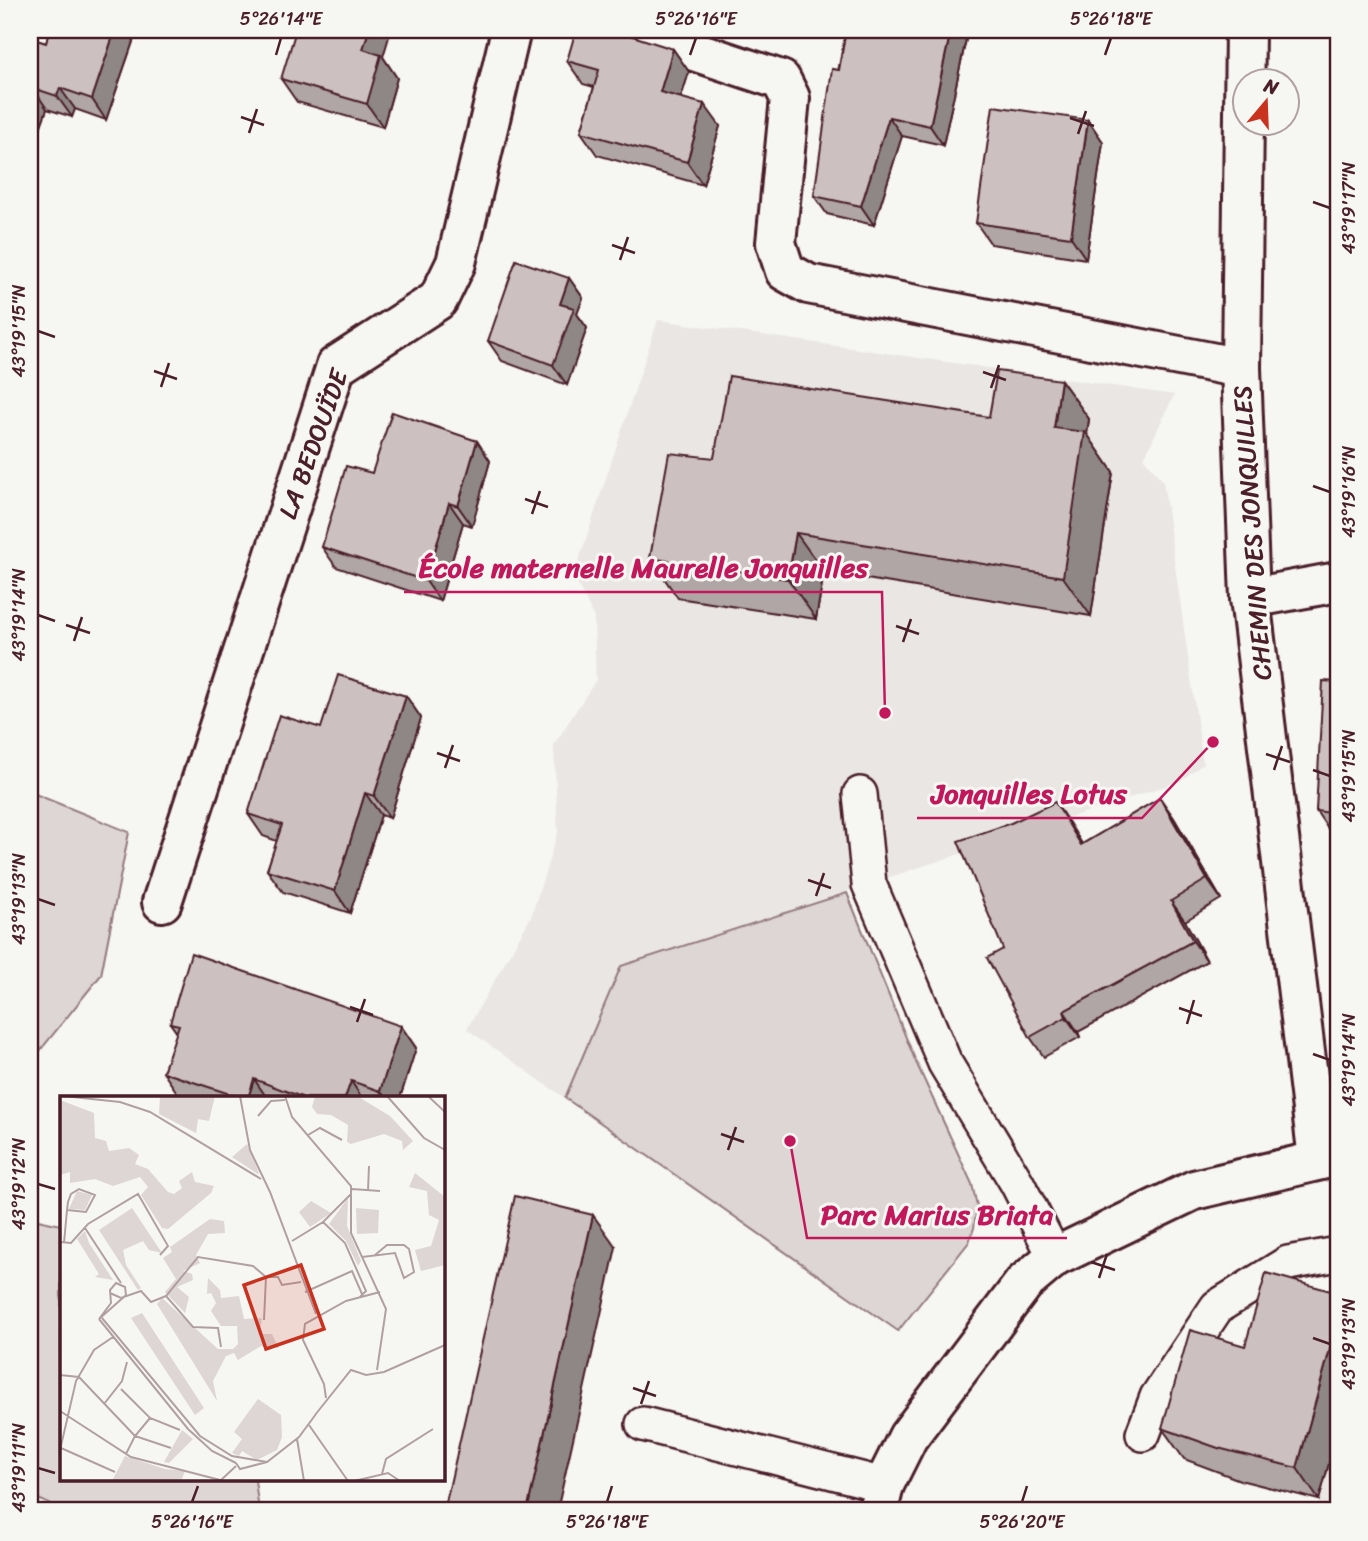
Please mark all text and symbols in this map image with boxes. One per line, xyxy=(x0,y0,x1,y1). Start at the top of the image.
text: 5°26'14"E xyxy=(240,3,323,35)
text: 5°26'16"E xyxy=(655,3,738,35)
text: 5°26'18"E xyxy=(1070,3,1153,35)
north arrow xyxy=(1232,66,1302,136)
text: N xyxy=(1259,68,1284,104)
text: 43°19'17"N xyxy=(1333,161,1365,254)
text: 43°19'15"N xyxy=(3,284,35,377)
street label: LA BEDOUÏDE xyxy=(265,361,362,526)
street label: CHEMIN DES JONQUILLES xyxy=(1219,384,1285,682)
text: 43°19'16"N xyxy=(1333,445,1365,538)
callout: École maternelle Maurelle Jonquilles xyxy=(404,543,882,592)
text: École maternelle Maurelle Jonquilles xyxy=(418,543,869,592)
text: 43°19'14"N xyxy=(3,568,35,662)
text: 43°19'15"N xyxy=(1333,729,1365,822)
callout: Jonquilles Lotus xyxy=(917,769,1142,818)
text: Jonquilles Lotus xyxy=(929,769,1128,818)
text: 43°19'13"N xyxy=(3,853,35,945)
text: 43°19'14"N xyxy=(1333,1013,1365,1107)
inset map xyxy=(60,1096,444,1482)
text: 43°19'12"N xyxy=(3,1137,35,1230)
callout: Parc Marius Briata xyxy=(807,1189,1067,1238)
text: Parc Marius Briata xyxy=(821,1190,1053,1239)
text: 43°19'13"N xyxy=(1333,1298,1365,1390)
text: 43°19'11"N xyxy=(3,1423,35,1513)
text: 5°26'16"E xyxy=(151,1506,234,1538)
text: 5°26'18"E xyxy=(566,1506,649,1538)
text: 5°26'20"E xyxy=(979,1506,1066,1538)

